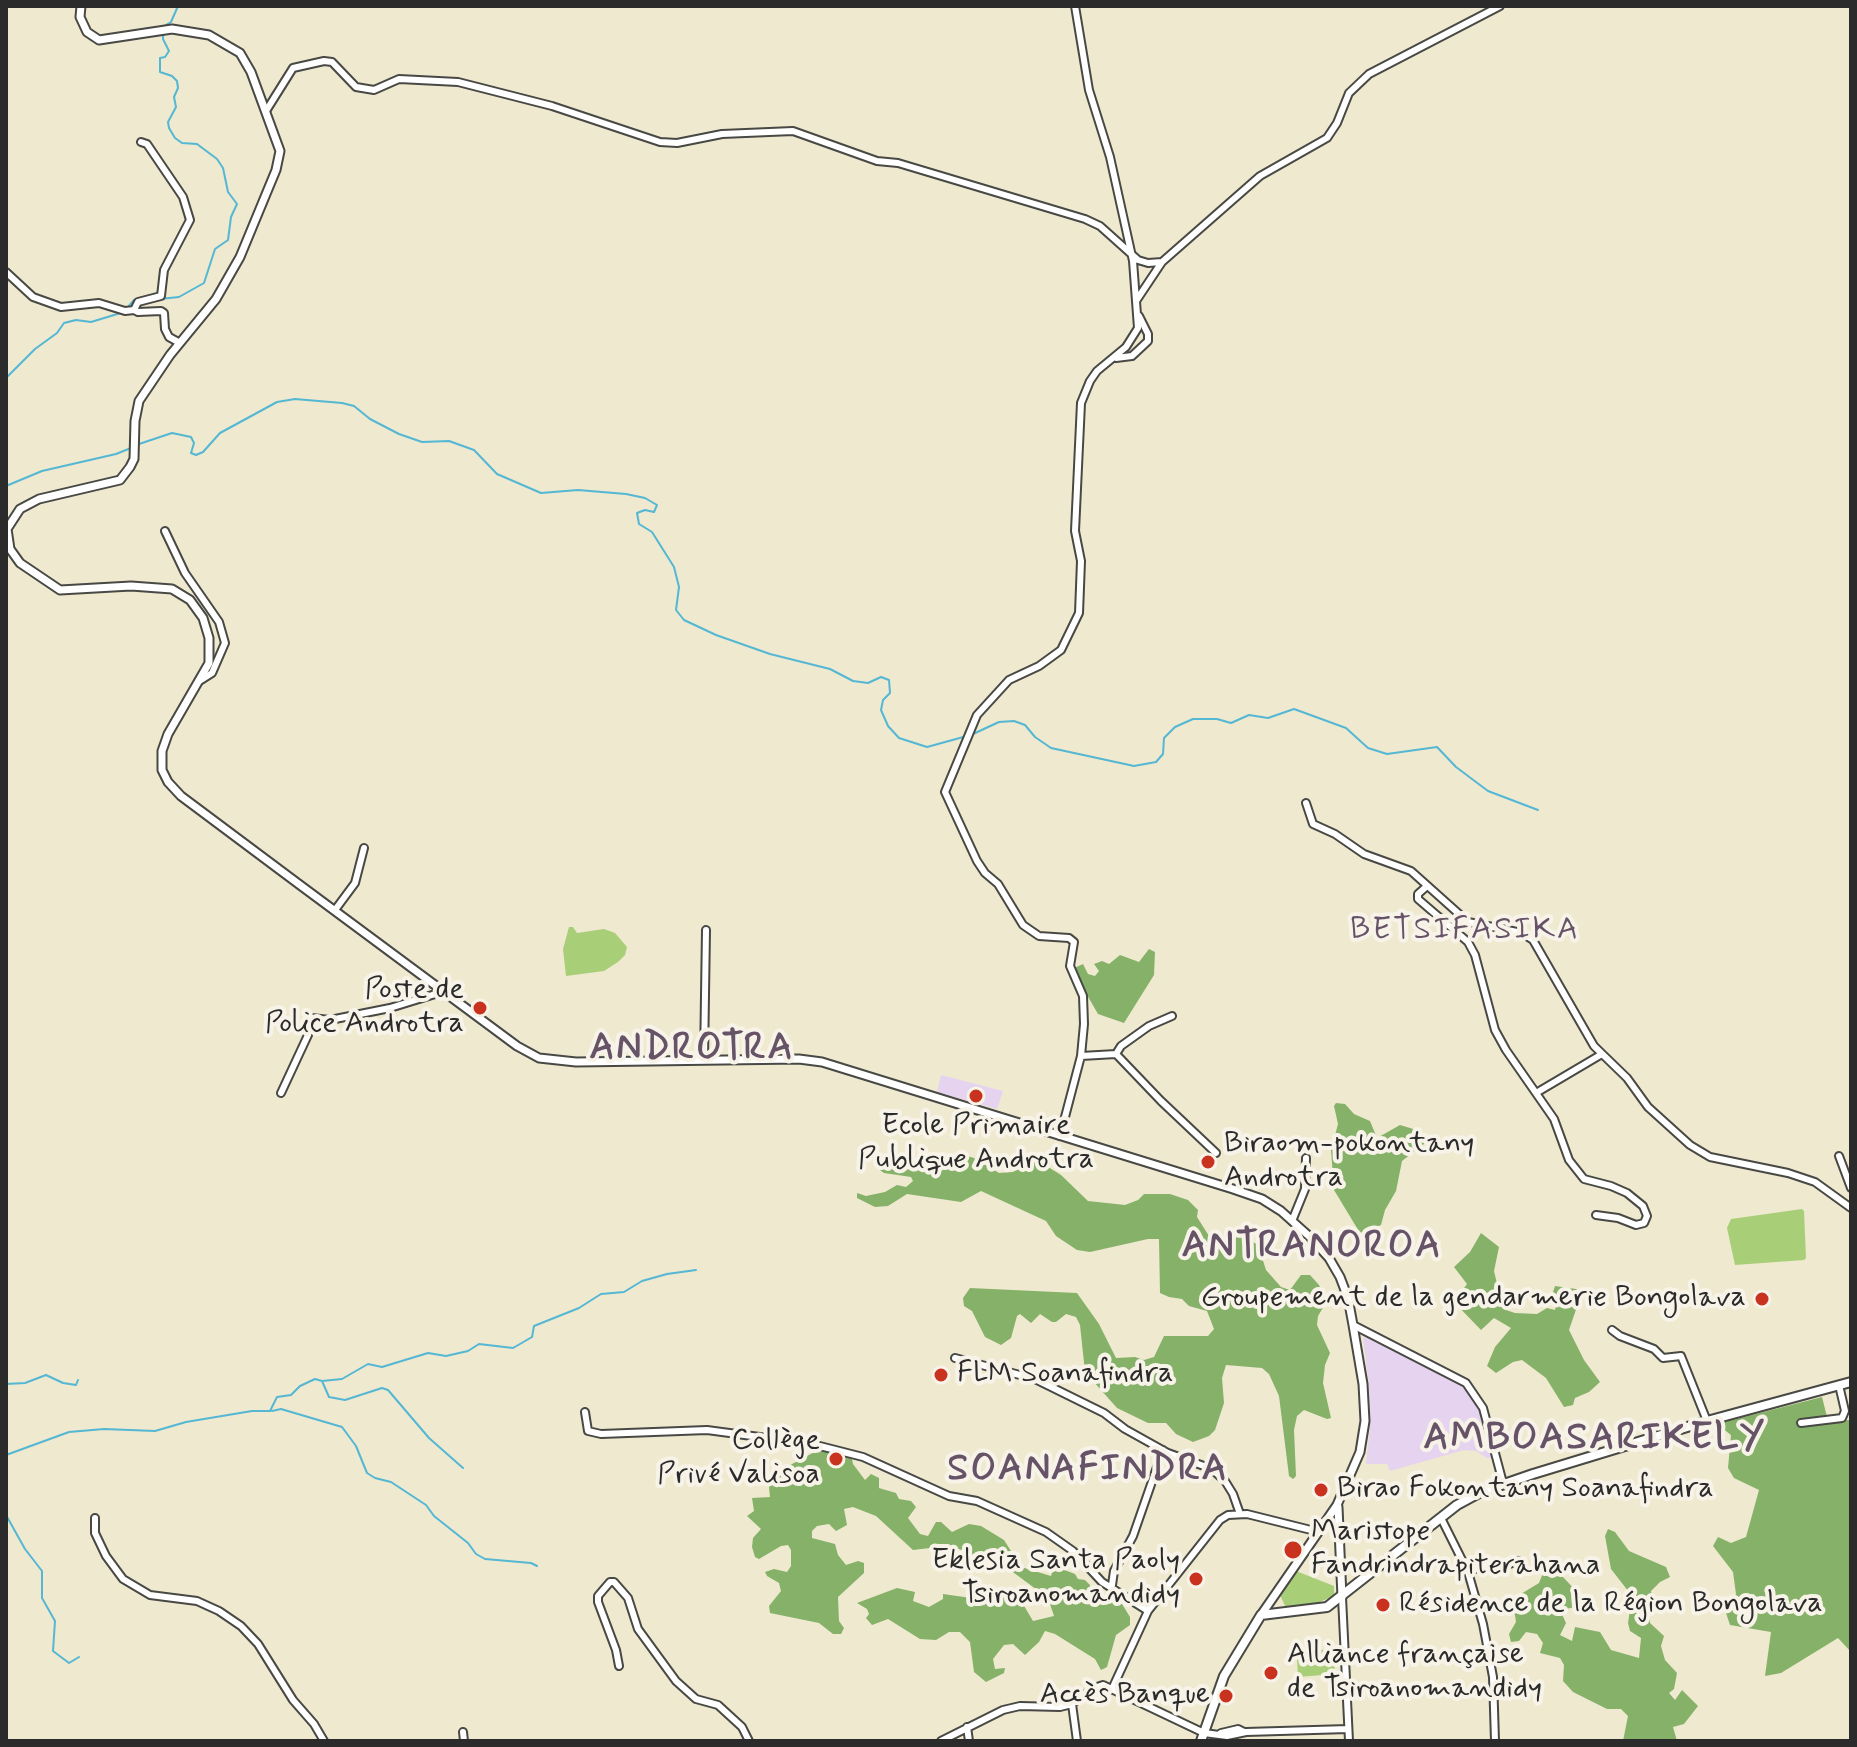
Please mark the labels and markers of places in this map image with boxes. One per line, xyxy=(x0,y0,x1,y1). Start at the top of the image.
place label: Poste de Police Androtra xyxy=(265,973,464,1044)
marker: Poste de Police Androtra xyxy=(471,999,489,1017)
marker: Ecole Primaire Publique Androtra xyxy=(967,1087,985,1105)
place label: Ecole Primaire Publique Androtra xyxy=(858,1109,1094,1180)
place label: Biraom-pokontany Androtra xyxy=(1224,1127,1474,1198)
marker: Biraom-pokontany Androtra xyxy=(1199,1153,1217,1171)
place label: Groupement de la gendarmerie Bongolava xyxy=(1201,1281,1746,1317)
marker: Groupement de la gendarmerie Bongolava xyxy=(1753,1290,1771,1308)
place label: FLM Soanafindra xyxy=(957,1357,1173,1393)
marker: FLM Soanafindra xyxy=(932,1366,950,1384)
place label: Collège Privé Valisoa xyxy=(657,1424,820,1494)
marker: Collège Privé Valisoa xyxy=(827,1450,845,1468)
place label: Birao Fokontany Soanafindra xyxy=(1337,1472,1714,1508)
marker: Birao Fokontany Soanafindra xyxy=(1312,1481,1330,1499)
place label: Maristope Fandrindrapiterahana xyxy=(1311,1515,1600,1586)
marker: Maristope Fandrindrapiterahana xyxy=(1282,1539,1304,1561)
place label: Eklesia Santa Paoly Tsiroanomandidy xyxy=(931,1544,1180,1614)
marker: Eklesia Santa Paoly Tsiroanomandidy xyxy=(1187,1570,1205,1588)
place label: Résidence de la Région Bongolava xyxy=(1399,1587,1823,1623)
marker: Résidence de la Région Bongolava xyxy=(1374,1596,1392,1614)
place label: Alliance française de Tsiroanomandidy xyxy=(1287,1638,1542,1708)
marker: Alliance française de Tsiroanomandidy xyxy=(1262,1664,1280,1682)
place label: Accès Banque xyxy=(1040,1678,1210,1714)
marker: Accès Banque xyxy=(1217,1687,1235,1705)

